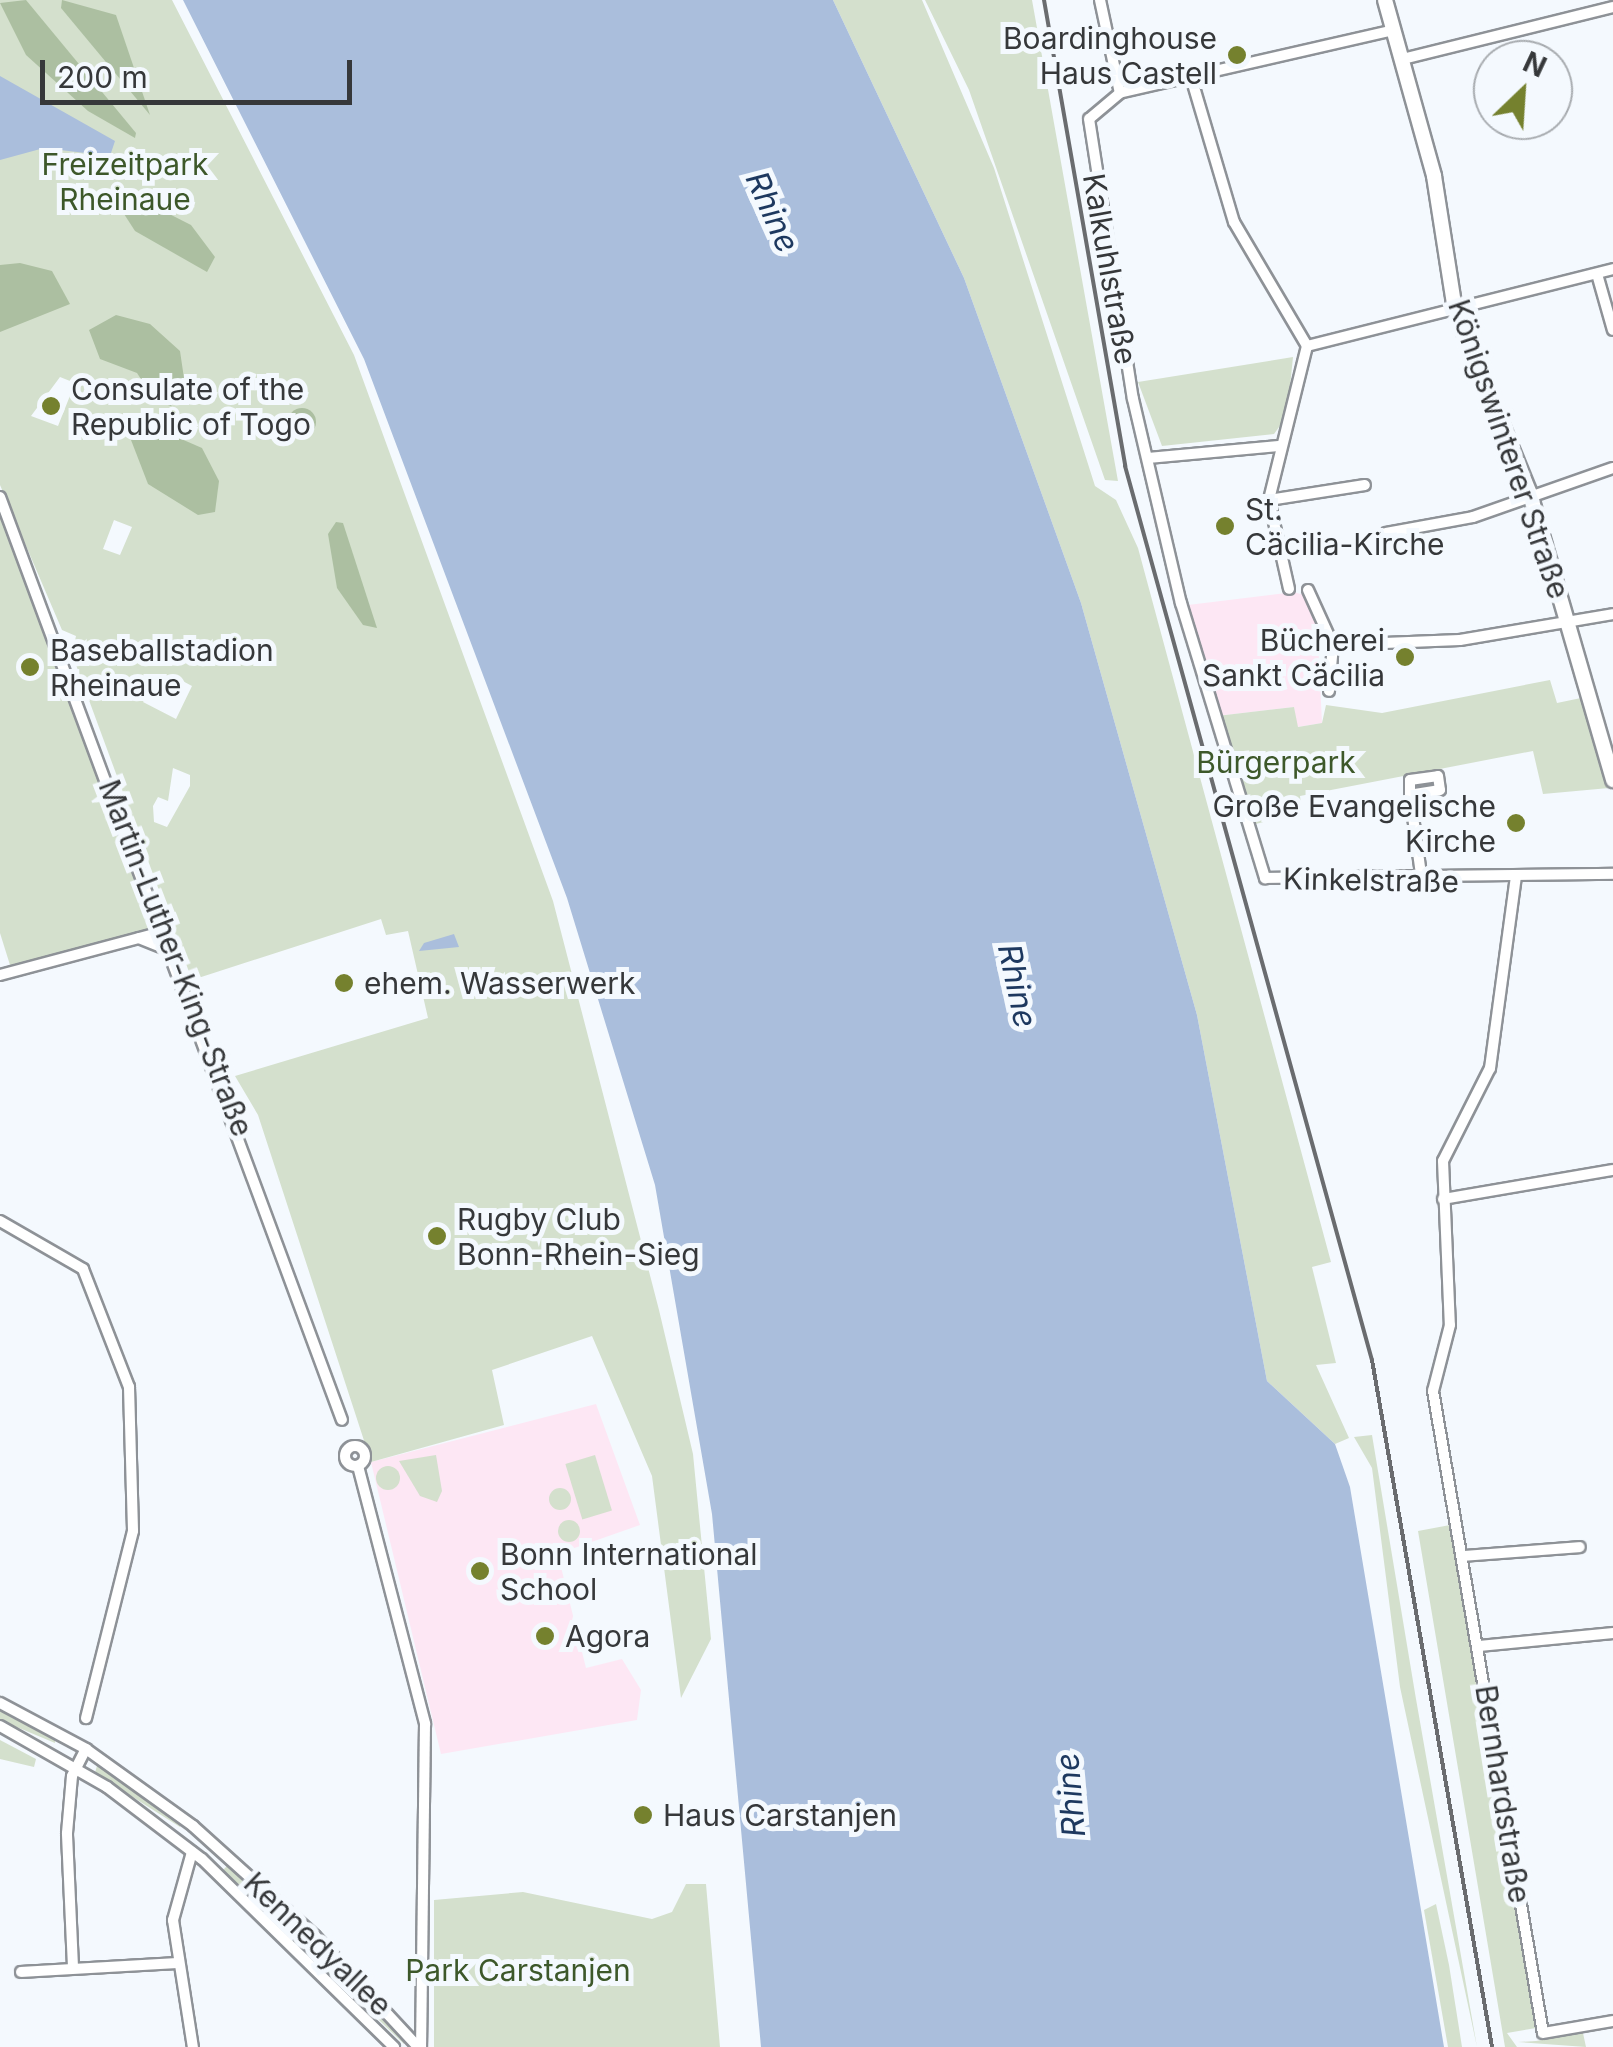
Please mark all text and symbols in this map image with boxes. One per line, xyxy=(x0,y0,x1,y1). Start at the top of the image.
place label: Boardinghouse Haus Castell xyxy=(1003,20,1217,90)
scale bar xyxy=(45,40,358,102)
north arrow xyxy=(1473,40,1573,140)
marker: Boardinghouse Haus Castell xyxy=(1226,44,1248,66)
text: N xyxy=(1518,45,1552,85)
text: 200 m xyxy=(57,59,148,95)
park label: Freizeitpark Rheinaue xyxy=(42,146,208,216)
water label: Rhine xyxy=(737,166,807,258)
street label: Kalkuhlstraße xyxy=(1075,171,1145,367)
street label: Königswinterer Straße xyxy=(1441,295,1577,603)
place label: Consulate of the Republic of Togo xyxy=(71,371,311,442)
marker: Consulate of the Republic of Togo xyxy=(40,395,62,417)
place label: St. Cäcilia-Kirche xyxy=(1245,491,1444,562)
marker: St. Cäcilia-Kirche xyxy=(1214,515,1236,537)
place label: Bücherei Sankt Cäcilia xyxy=(1202,622,1385,692)
place label: Baseballstadion Rheinaue xyxy=(50,632,274,702)
marker: Bücherei Sankt Cäcilia xyxy=(1394,646,1416,668)
marker: Baseballstadion Rheinaue xyxy=(19,656,41,678)
park label: Bürgerpark xyxy=(1196,744,1356,780)
street label: Martin-Luther-King-Straße xyxy=(91,775,261,1141)
place label: Große Evangelische Kirche xyxy=(1212,788,1496,858)
marker: Große Evangelische Kirche xyxy=(1505,812,1527,834)
street label: Kinkelstraße xyxy=(1283,860,1459,900)
water label: Rhine xyxy=(989,941,1045,1031)
place label: ehem. Wasserwerk xyxy=(364,965,635,1001)
marker: ehem. Wasserwerk xyxy=(333,972,355,994)
place label: Rugby Club Bonn-Rhein-Sieg xyxy=(457,1201,700,1272)
marker: Rugby Club Bonn-Rhein-Sieg xyxy=(426,1225,448,1247)
place label: Bonn International School xyxy=(500,1536,758,1606)
marker: Bonn International School xyxy=(469,1560,491,1582)
place label: Agora xyxy=(565,1618,650,1654)
marker: Agora xyxy=(534,1625,556,1647)
street label: Bernhardstraße xyxy=(1468,1682,1538,1906)
water label: Rhine xyxy=(1048,1751,1094,1839)
place label: Haus Carstanjen xyxy=(663,1797,897,1833)
marker: Haus Carstanjen xyxy=(632,1804,654,1826)
street label: Kennedyallee xyxy=(237,1865,399,2023)
park label: Park Carstanjen xyxy=(405,1952,631,1988)

